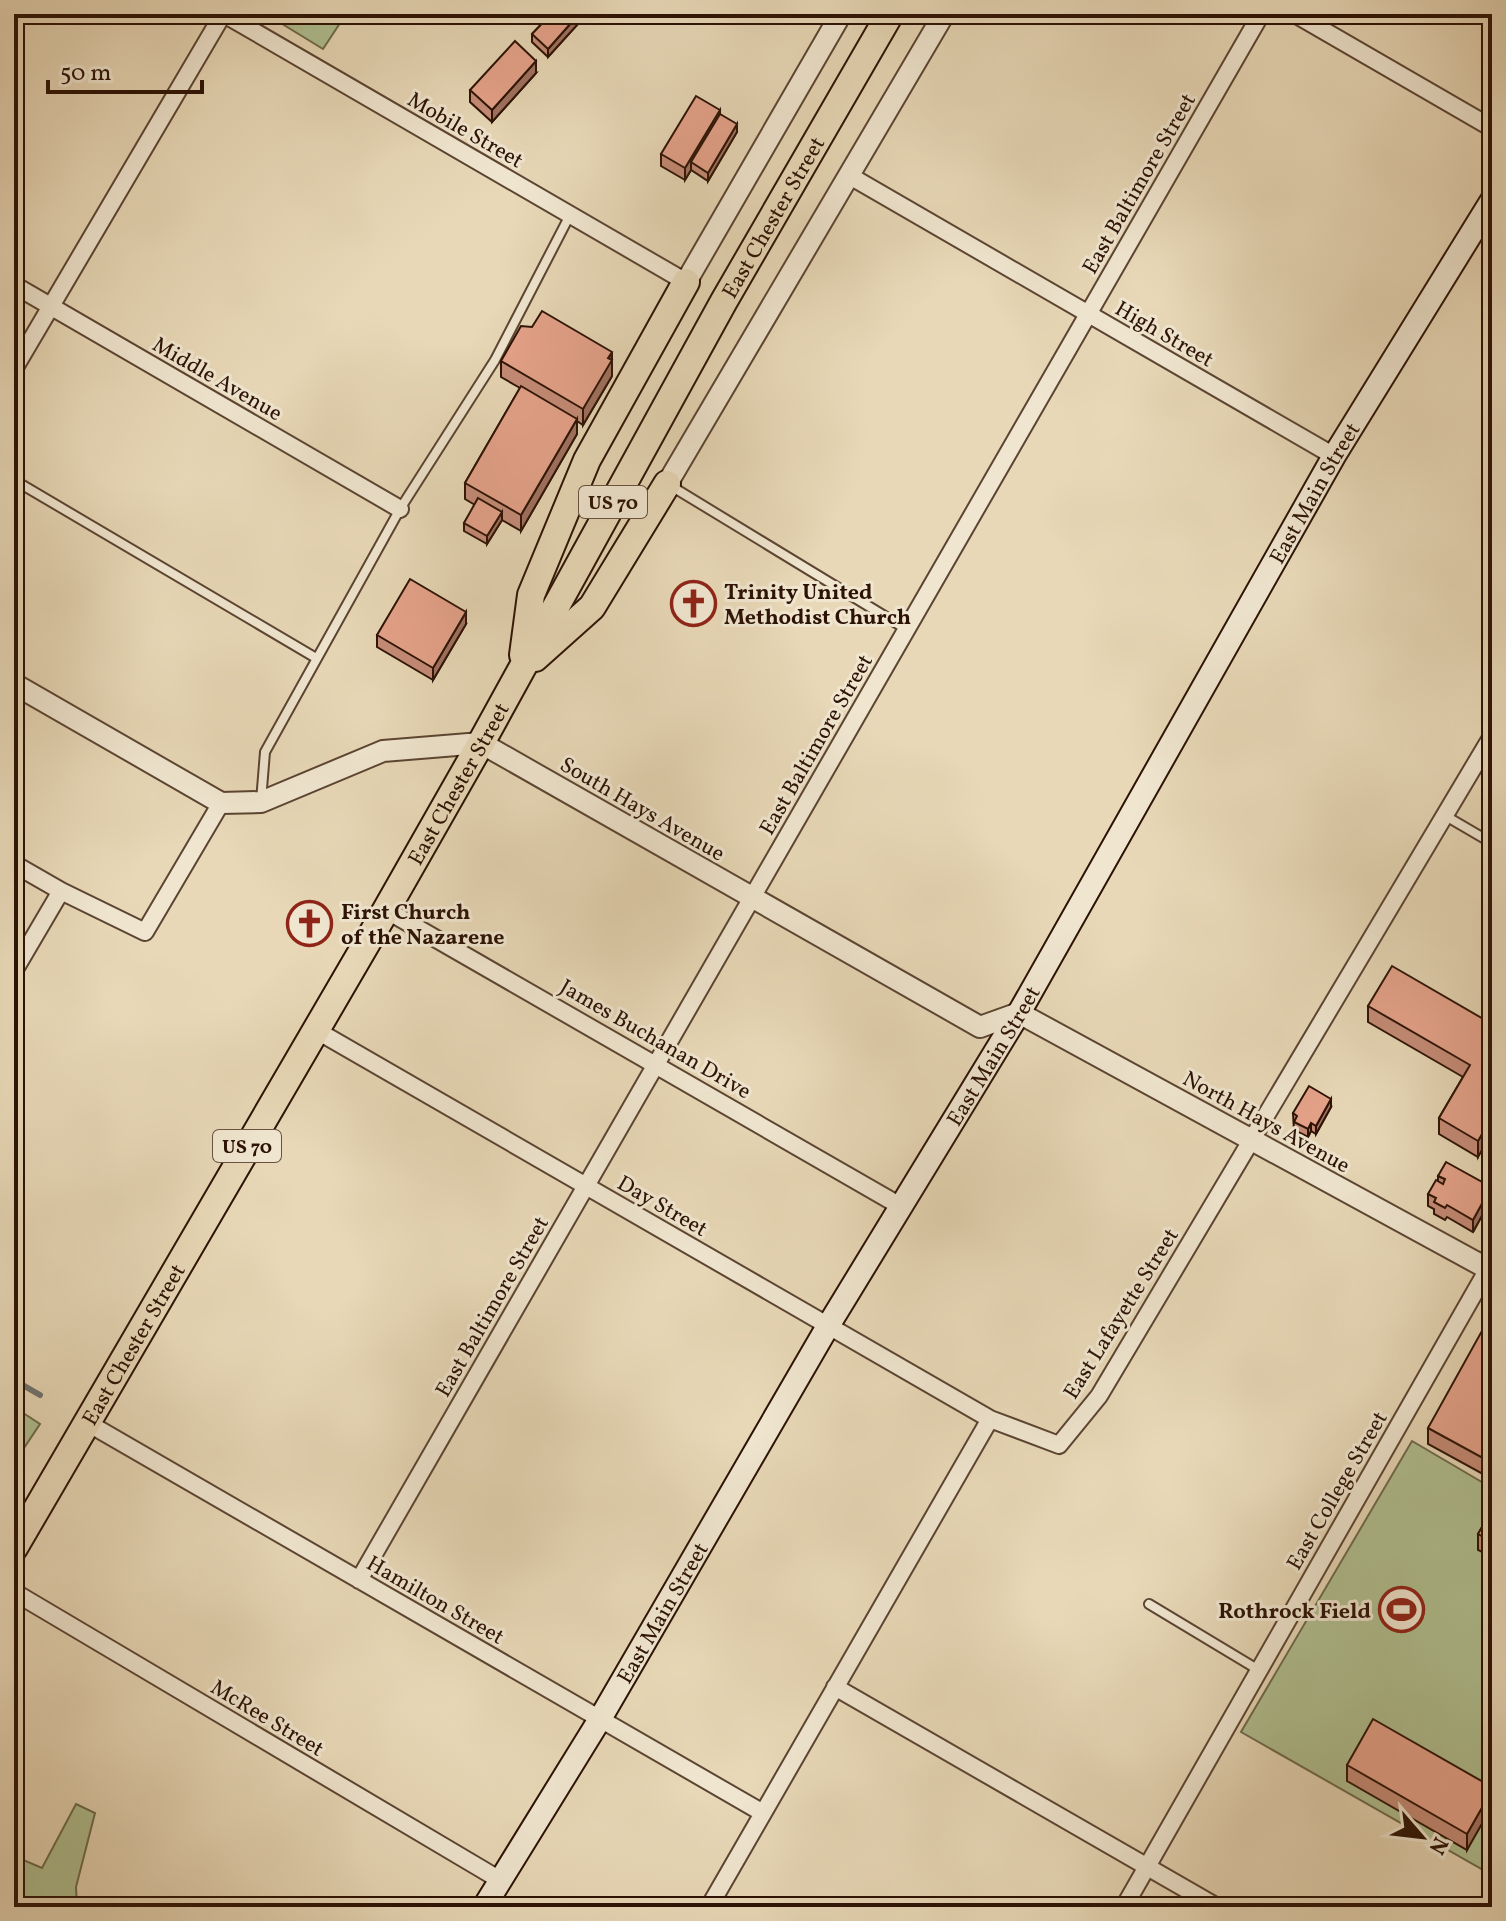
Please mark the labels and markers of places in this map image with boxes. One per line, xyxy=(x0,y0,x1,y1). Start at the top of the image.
place label: Trinity United Methodist Church xyxy=(724,578,911,634)
church icon: Trinity United Methodist Church xyxy=(669,580,717,628)
place label: First Church of the Nazarene xyxy=(341,898,505,954)
church icon: First Church of the Nazarene xyxy=(286,900,334,948)
sports icon: Rothrock Field xyxy=(1378,1586,1426,1634)
place label: Rothrock Field xyxy=(1218,1597,1371,1628)

